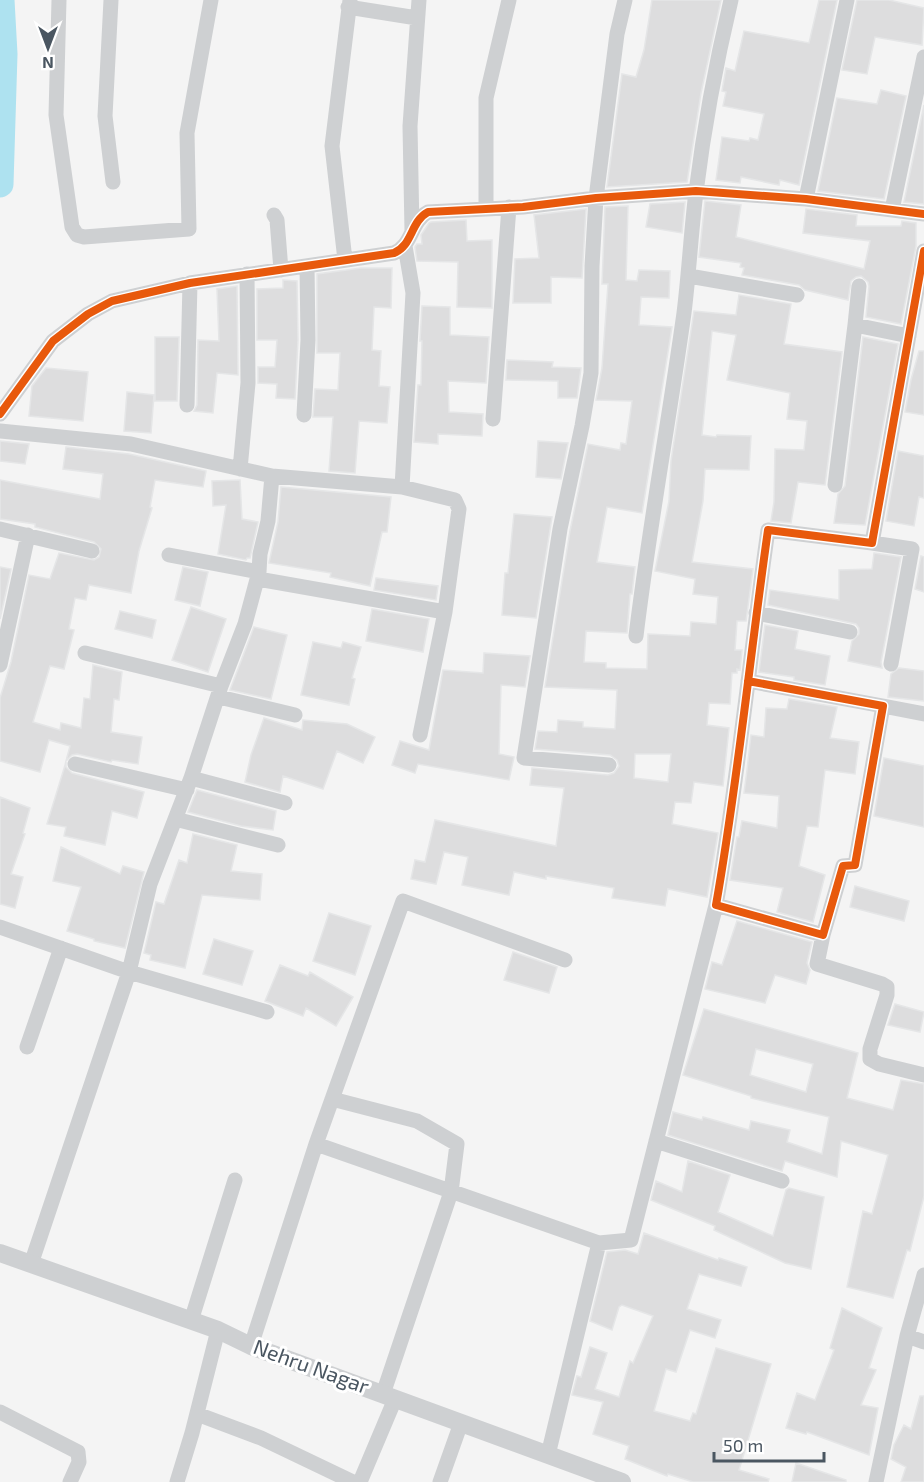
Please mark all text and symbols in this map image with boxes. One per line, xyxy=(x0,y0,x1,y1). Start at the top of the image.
north arrow xyxy=(18,18,78,78)
text: N xyxy=(42,54,54,73)
street label: Nehru Nagar xyxy=(250,1333,373,1398)
scale bar xyxy=(714,1425,824,1463)
text: 50 m xyxy=(723,1434,763,1456)

